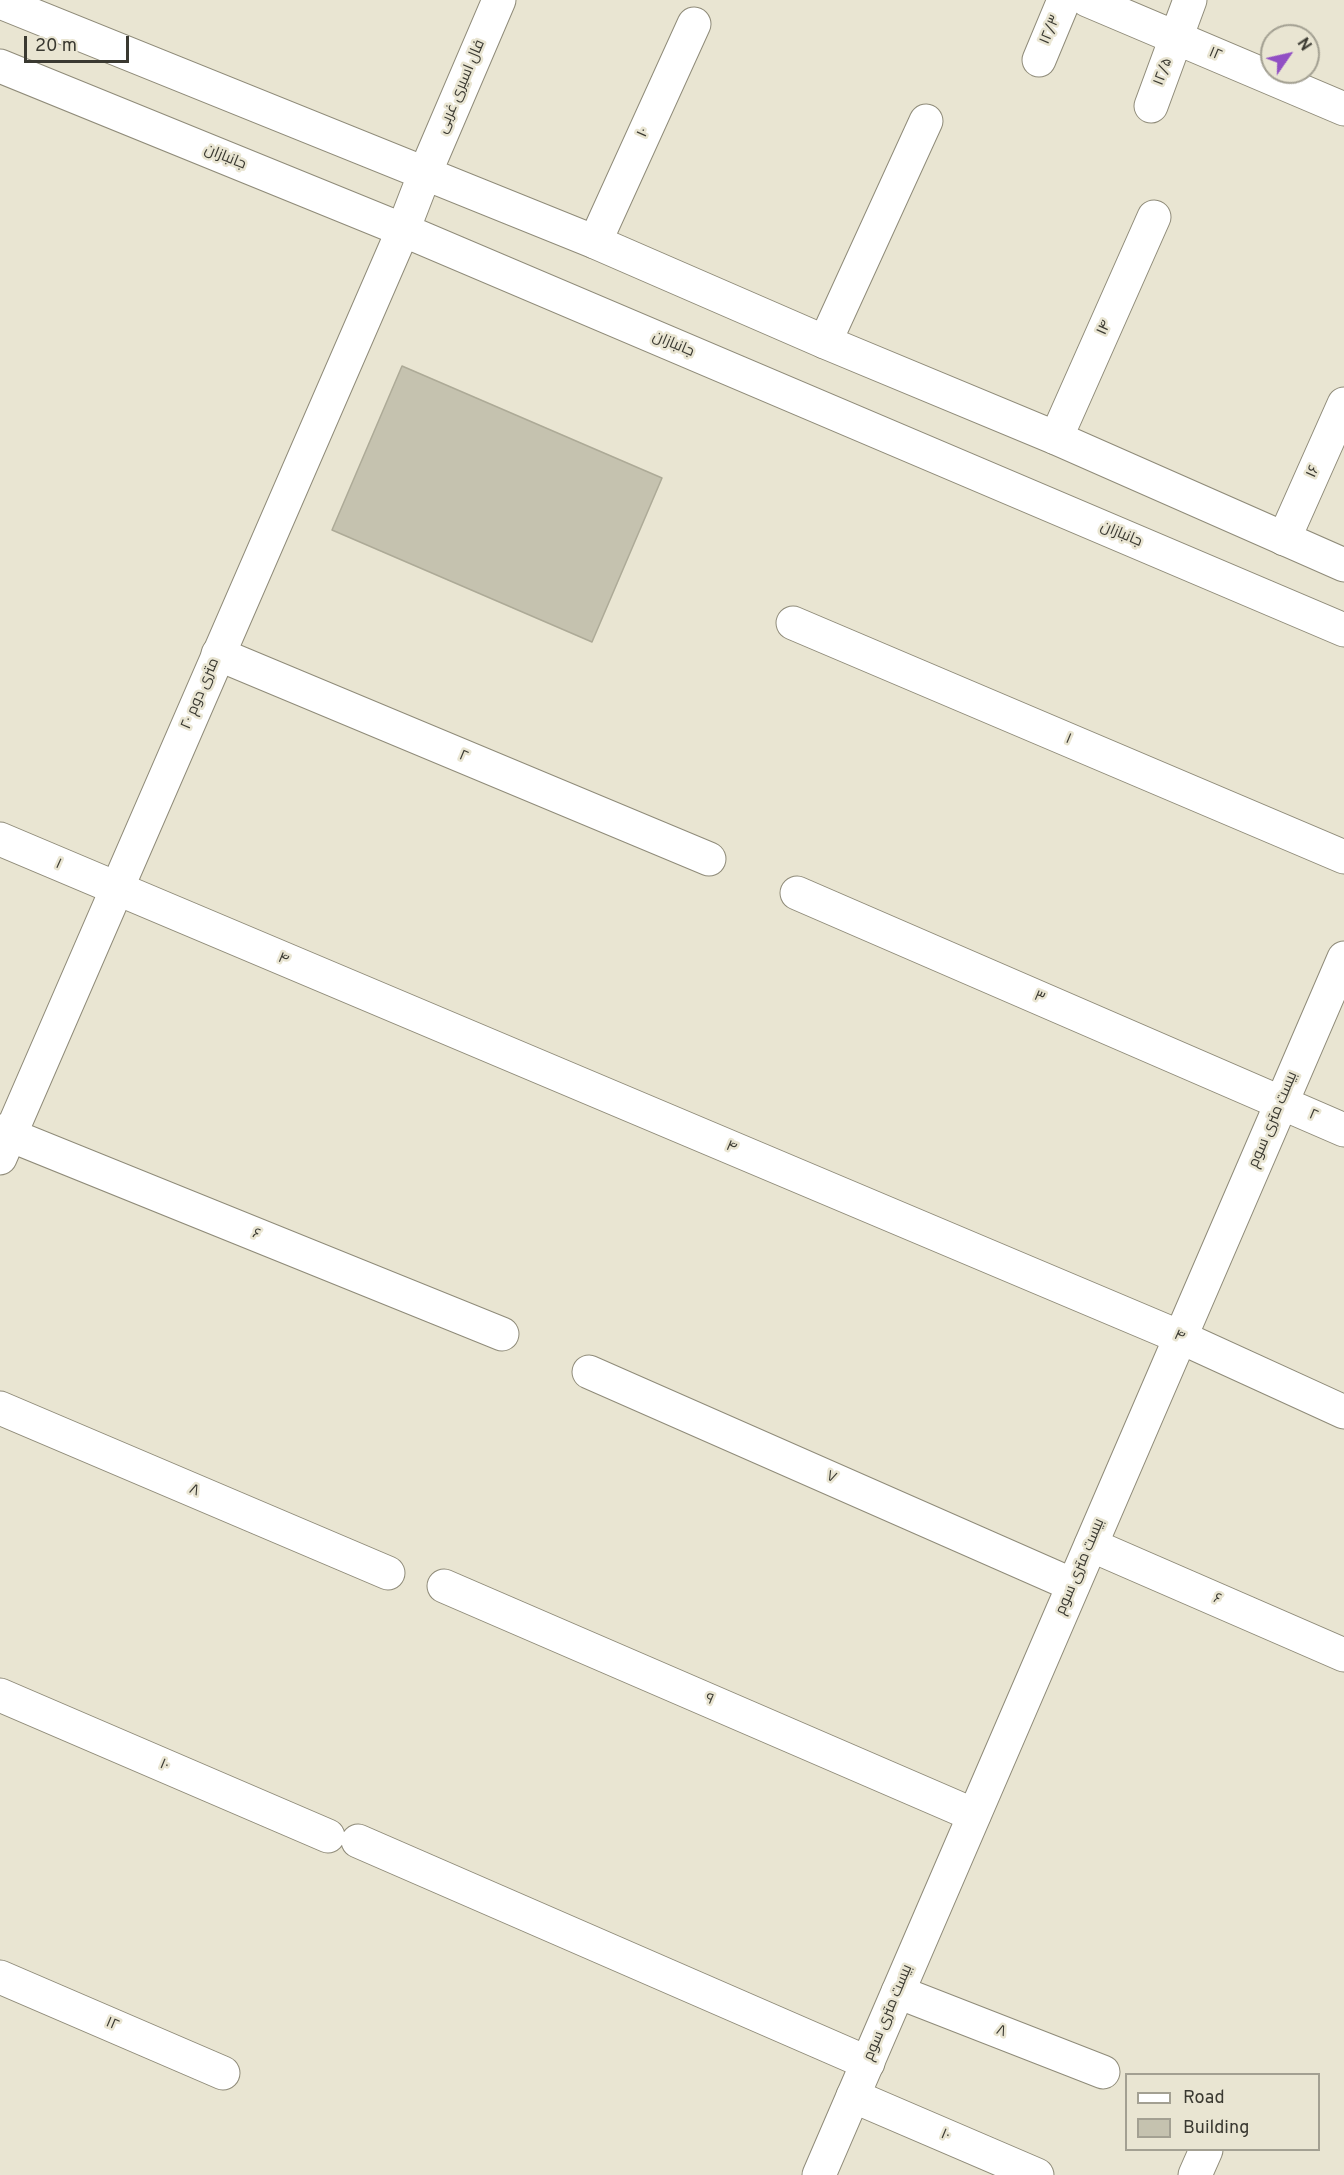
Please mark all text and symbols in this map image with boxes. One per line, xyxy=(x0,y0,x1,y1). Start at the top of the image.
street label: ۱۲/۳ xyxy=(1037,13,1065,47)
scale bar xyxy=(27,24,132,62)
north arrow xyxy=(1260,24,1320,84)
text: 20 m xyxy=(35,35,77,58)
text: N xyxy=(1292,35,1315,55)
street label: فال اسیری غربی xyxy=(434,37,490,137)
street label: ۱۲ xyxy=(1206,44,1224,66)
street label: ۱۲/۵ xyxy=(1151,56,1177,88)
street label: ۱۰ xyxy=(634,126,654,140)
street label: جانبازان xyxy=(201,141,249,175)
street label: ۱۴ xyxy=(1094,318,1116,338)
street label: جانبازان xyxy=(649,328,697,362)
street label: ۱۶ xyxy=(1303,463,1325,481)
street label: جانبازان xyxy=(1097,518,1145,552)
street label: ۲۰ متری دوم xyxy=(178,656,224,732)
street label: ۱ xyxy=(1062,731,1074,749)
street label: ۲ xyxy=(456,747,470,767)
street label: ۱ xyxy=(52,856,64,874)
street label: ۴ xyxy=(275,950,291,970)
street label: ۳ xyxy=(1031,988,1047,1008)
street label: بیست متری سوم xyxy=(1246,1069,1302,1171)
street label: ۲ xyxy=(1306,1106,1320,1126)
street label: ۴ xyxy=(723,1138,739,1158)
street label: ۶ xyxy=(249,1225,263,1245)
street label: ۴ xyxy=(1171,1327,1187,1347)
street label: ۷ xyxy=(823,1468,839,1488)
street label: ۸ xyxy=(186,1481,202,1501)
street label: بیست متری سوم xyxy=(1053,1516,1109,1618)
street label: ۶ xyxy=(1210,1590,1224,1610)
street label: ۹ xyxy=(702,1690,716,1710)
street label: ۱۰ xyxy=(157,1756,171,1776)
street label: بیست متری سوم xyxy=(861,1962,917,2064)
street label: ۱۲ xyxy=(103,2014,121,2036)
street label: ۸ xyxy=(993,2022,1009,2042)
legend xyxy=(1125,2073,1320,2151)
text: Road xyxy=(1183,2087,1225,2110)
text: Building xyxy=(1183,2117,1249,2140)
street label: ۱۰ xyxy=(938,2126,952,2146)

